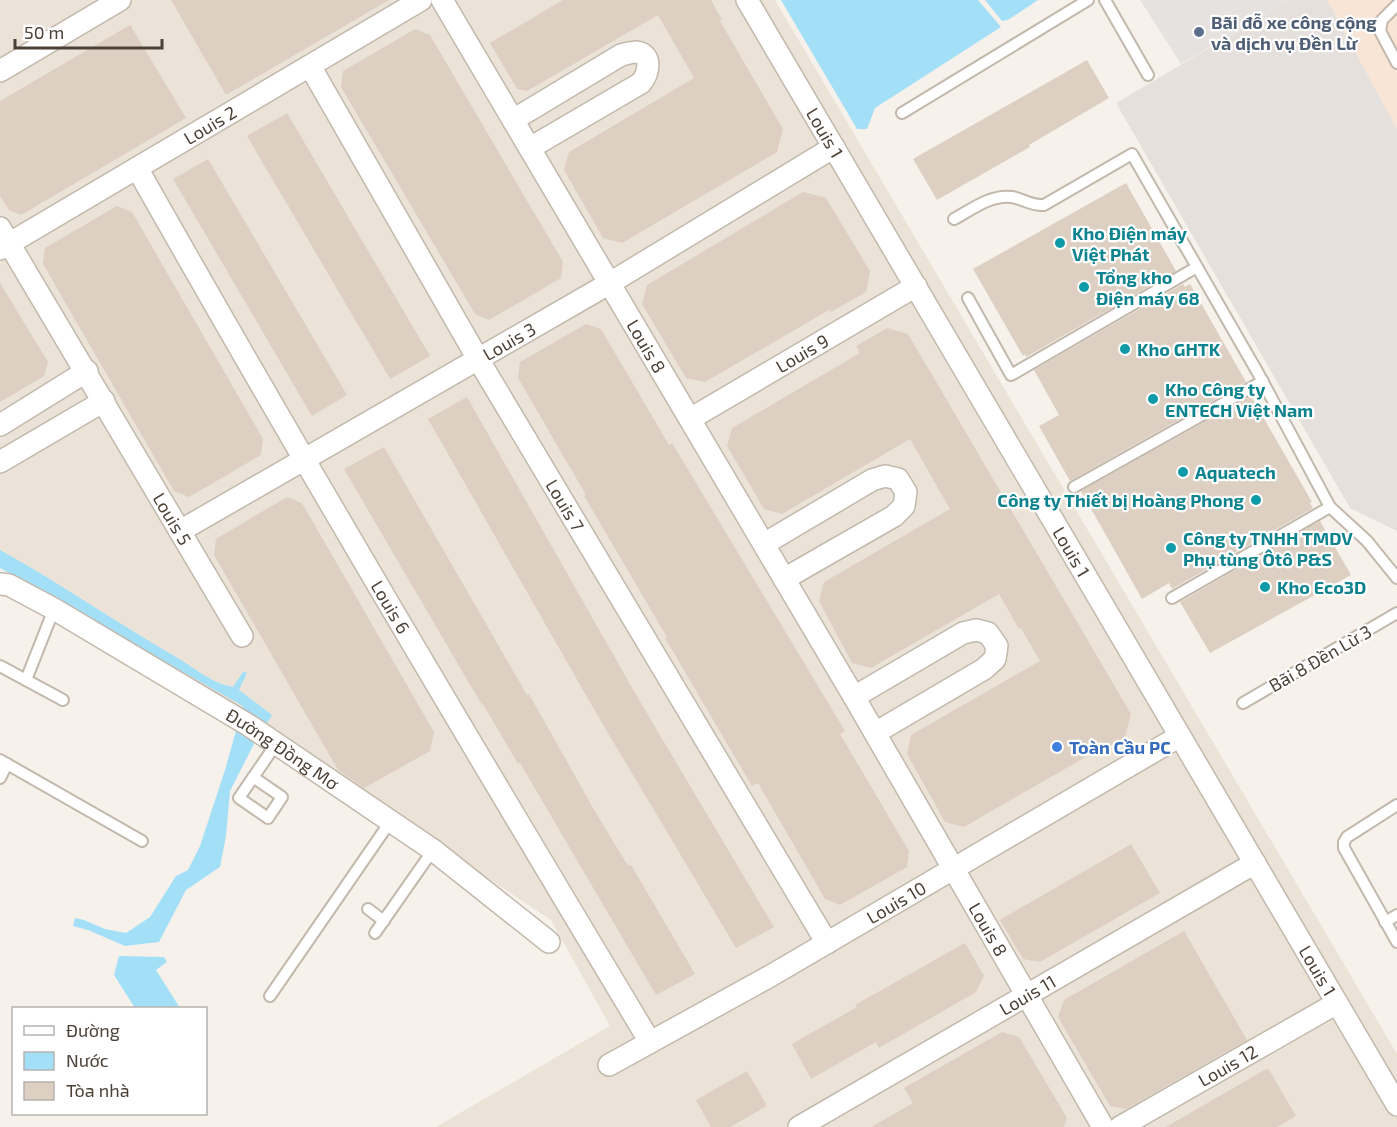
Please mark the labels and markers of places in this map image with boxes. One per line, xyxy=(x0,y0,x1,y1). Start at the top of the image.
place label: Bãi đỗ xe công cộng và dịch vụ Đền Lừ xyxy=(1211,11,1377,54)
marker: Bãi đỗ xe công cộng và dịch vụ Đền Lừ xyxy=(1192,25,1206,39)
place label: Kho Điện máy Việt Phát xyxy=(1072,222,1188,265)
marker: Kho Điện máy Việt Phát xyxy=(1053,236,1067,250)
place label: Tổng kho Điện máy 68 xyxy=(1096,266,1200,309)
marker: Tổng kho Điện máy 68 xyxy=(1077,280,1091,294)
place label: Kho GHTK xyxy=(1137,338,1221,360)
marker: Kho GHTK xyxy=(1118,342,1132,356)
place label: Kho Công ty ENTECH Việt Nam xyxy=(1165,378,1313,421)
marker: Kho Công ty ENTECH Việt Nam xyxy=(1146,392,1160,406)
place label: Aquatech xyxy=(1195,461,1276,483)
marker: Aquatech xyxy=(1176,465,1190,479)
place label: Công ty Thiết bị Hoàng Phong xyxy=(997,489,1245,511)
marker: Công ty Thiết bị Hoàng Phong xyxy=(1249,493,1263,507)
place label: Công ty TNHH TMDV Phụ tùng Ôtô P&S xyxy=(1183,527,1353,570)
marker: Công ty TNHH TMDV Phụ tùng Ôtô P&S xyxy=(1164,541,1178,555)
place label: Kho Eco3D xyxy=(1277,576,1366,598)
marker: Kho Eco3D xyxy=(1258,580,1272,594)
place label: Toàn Cầu PC xyxy=(1069,736,1171,758)
marker: Toàn Cầu PC xyxy=(1050,740,1064,754)

